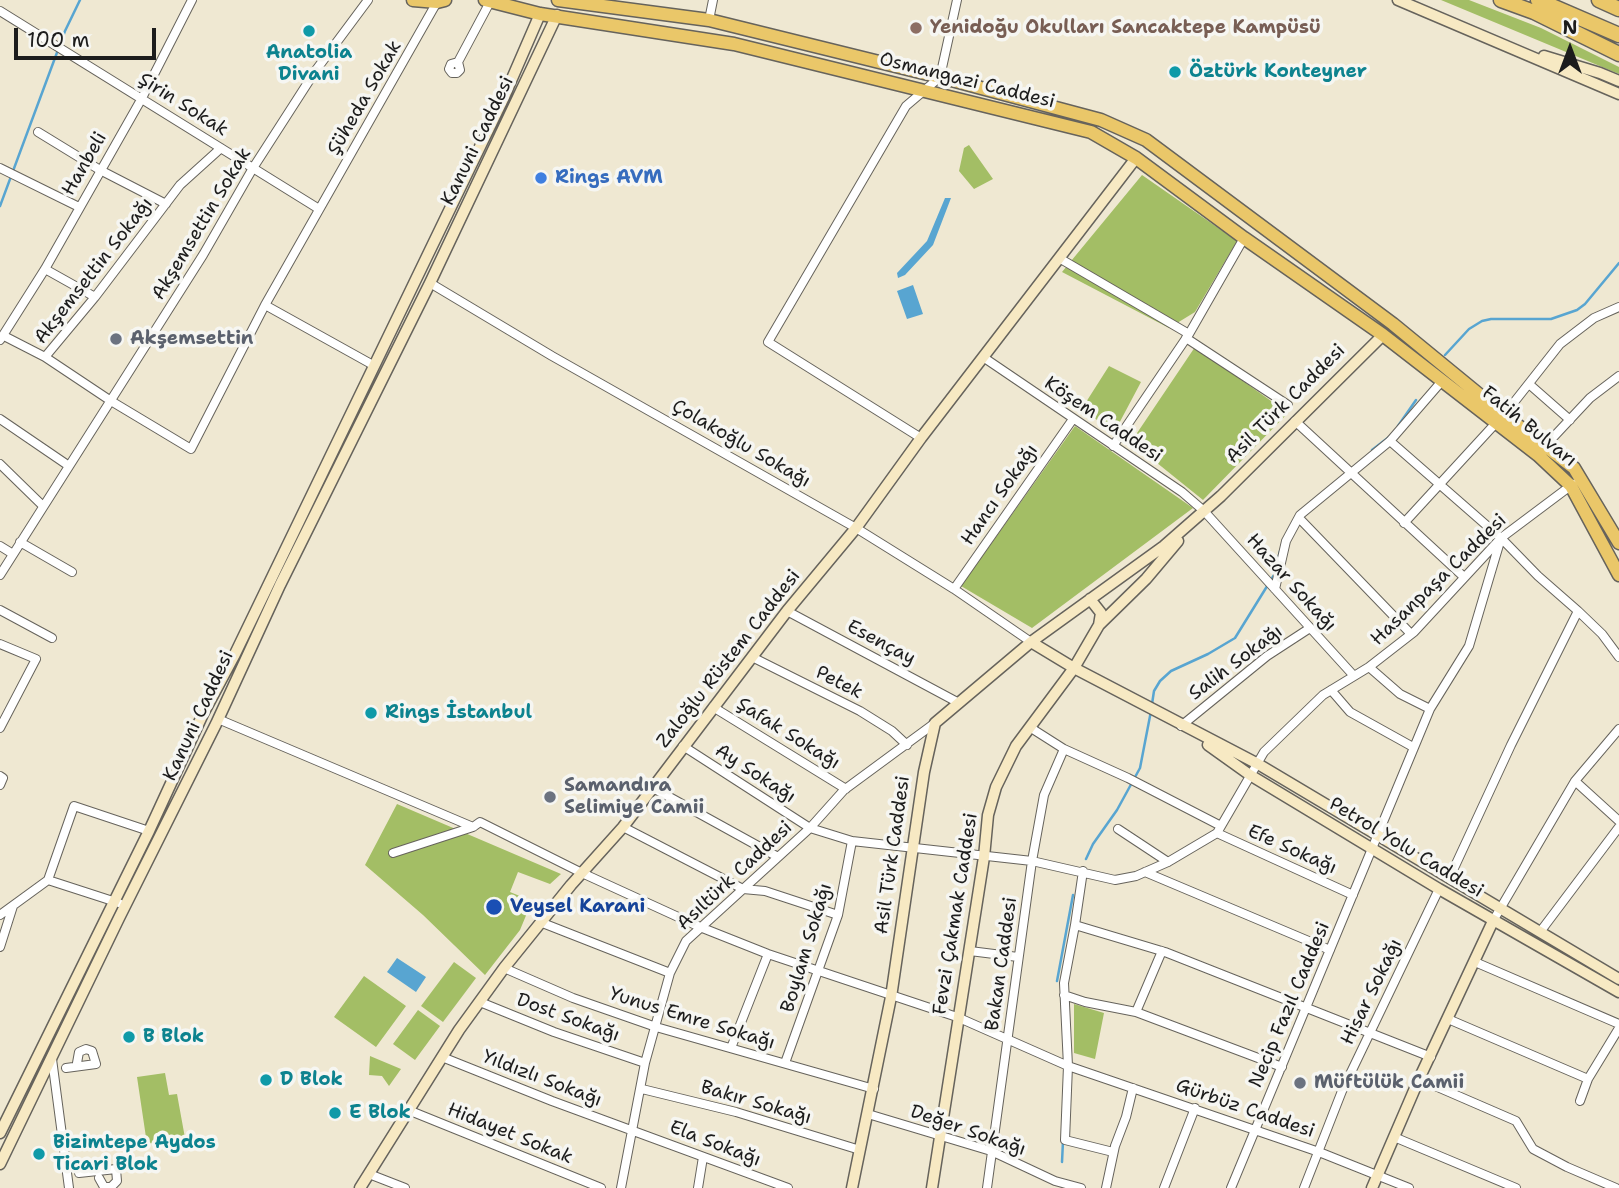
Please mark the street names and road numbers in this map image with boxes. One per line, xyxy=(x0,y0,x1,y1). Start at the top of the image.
street label: Şüheda Sokak xyxy=(323,37,407,159)
street label: Osmangazi Caddesi xyxy=(877,48,1057,114)
street label: Şirin Sokak xyxy=(134,68,232,142)
street label: Kanuni Caddesi xyxy=(437,73,519,209)
street label: Hanbeli xyxy=(58,128,112,200)
street label: Akşemsettin Sokak xyxy=(147,144,257,304)
street label: Akşemsettin Sokağı xyxy=(30,193,158,349)
street label: Asil Türk Caddesi xyxy=(1222,340,1350,468)
street label: Köşem Caddesi xyxy=(1040,372,1166,468)
street label: Fatih Bulvarı xyxy=(1477,382,1581,472)
street label: Çolakoğlu Sokağı xyxy=(668,395,814,493)
street label: Hancı Sokağı xyxy=(957,440,1043,550)
street label: Hasanpaşa Caddesi xyxy=(1366,509,1512,651)
street label: Hazar Sokağı xyxy=(1241,529,1341,637)
street label: Zaloğlu Rüstem Caddesi xyxy=(652,565,806,753)
street label: Esençay xyxy=(843,615,919,671)
street label: Salih Sokağı xyxy=(1185,620,1287,706)
street label: Kanuni Caddesi xyxy=(159,647,239,785)
street label: Petek xyxy=(812,661,866,705)
street label: Şafak Sokağı xyxy=(732,693,844,775)
street label: Ay Sokağı xyxy=(710,739,800,809)
street label: Asil Türk Caddesi xyxy=(871,774,915,936)
street label: Petrol Yolu Caddesi xyxy=(1325,793,1487,903)
street label: Fevzi Çakmak Caddesi xyxy=(929,811,983,1017)
street label: Asıltürk Caddesi xyxy=(673,817,797,935)
street label: Efe Sokağı xyxy=(1244,820,1340,880)
street label: Boylam Sokağı xyxy=(776,881,838,1015)
street label: Bakan Caddesi xyxy=(981,896,1023,1032)
street label: Necip Fazıl Caddesi xyxy=(1245,919,1335,1091)
street label: Hisar Sokağı xyxy=(1337,935,1407,1049)
street label: Yunus Emre Sokağı xyxy=(606,983,778,1055)
street label: Dost Sokağı xyxy=(513,989,623,1047)
street label: Yıldızlı Sokağı xyxy=(479,1046,605,1112)
street label: Gürbüz Caddesi xyxy=(1173,1075,1317,1143)
street label: Bakır Sokağı xyxy=(698,1076,814,1130)
street label: Hidayet Sokak xyxy=(444,1098,576,1170)
street label: Değer Sokağı xyxy=(907,1101,1029,1161)
street label: Ela Sokağı xyxy=(666,1116,764,1172)

